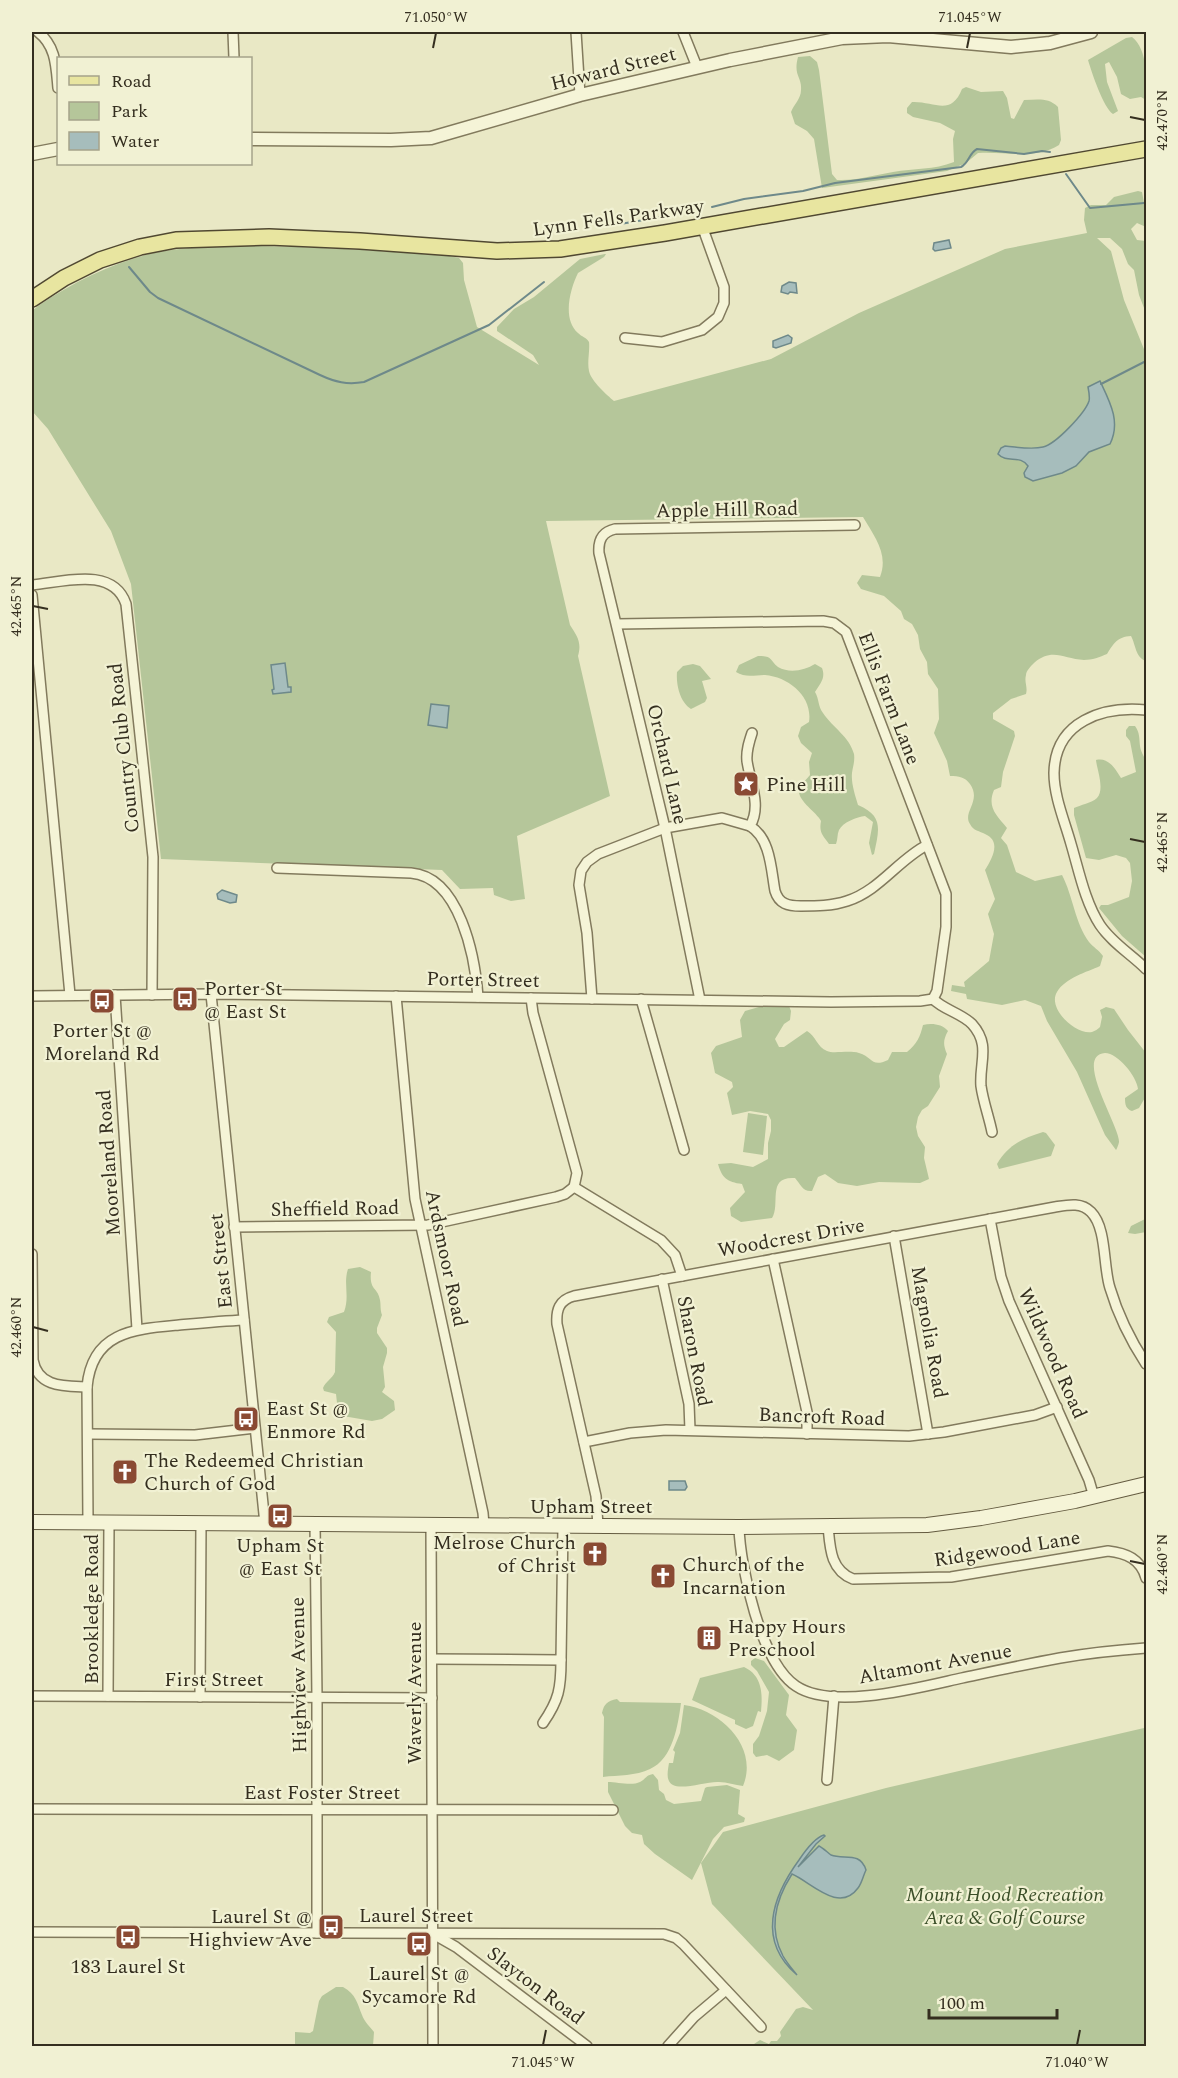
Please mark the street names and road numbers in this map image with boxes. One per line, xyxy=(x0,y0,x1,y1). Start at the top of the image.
street label: Howard Street xyxy=(547,39,679,99)
street label: Lynn Fells Parkway xyxy=(531,191,707,245)
street label: Apple Hill Road xyxy=(655,494,799,526)
street label: Ellis Farm Lane xyxy=(850,628,928,769)
street label: Country Club Road xyxy=(100,661,148,834)
street label: Orchard Lane xyxy=(639,701,695,827)
street label: Porter Street xyxy=(426,964,540,996)
street label: Mooreland Road xyxy=(89,1089,129,1237)
street label: Ardsmoor Road xyxy=(417,1187,475,1330)
street label: Sheffield Road xyxy=(270,1193,400,1225)
street label: Woodcrest Drive xyxy=(715,1210,867,1266)
street label: East Street xyxy=(201,1212,241,1310)
street label: Magnolia Road xyxy=(903,1264,955,1401)
street label: Wildwood Road xyxy=(1010,1283,1094,1424)
street label: Sharon Road xyxy=(669,1293,719,1409)
street label: Bancroft Road xyxy=(758,1400,886,1434)
street label: Upham Street xyxy=(529,1492,653,1522)
street label: Ridgewood Lane xyxy=(932,1523,1083,1575)
street label: Brookledge Road xyxy=(77,1534,107,1684)
street label: Highview Avenue xyxy=(283,1597,315,1753)
street label: Waverly Avenue xyxy=(400,1622,430,1764)
street label: Altamont Avenue xyxy=(856,1636,1014,1692)
street label: First Street xyxy=(164,1665,264,1695)
street label: East Foster Street xyxy=(244,1778,400,1808)
street label: Laurel Street xyxy=(359,1901,473,1931)
street label: Slayton Road xyxy=(480,1939,591,2033)

